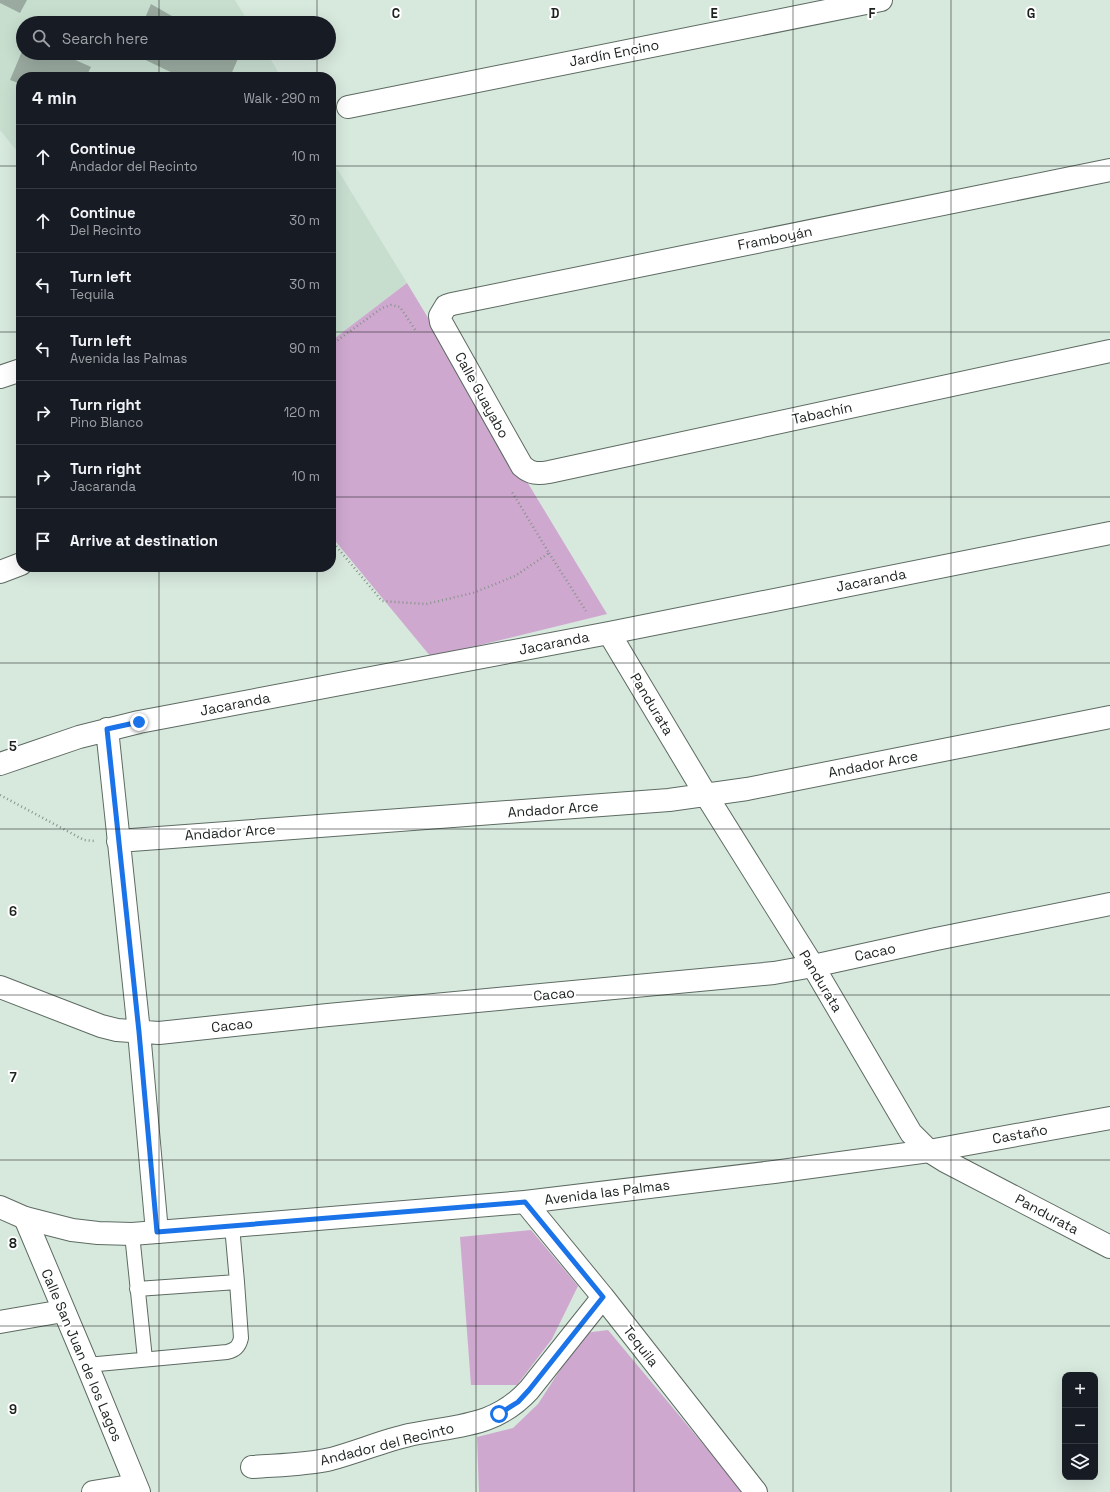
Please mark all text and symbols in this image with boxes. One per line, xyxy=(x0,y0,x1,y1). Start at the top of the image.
text: C xyxy=(392,5,400,22)
text: D xyxy=(551,5,560,22)
text: E xyxy=(710,5,718,22)
text: F xyxy=(869,5,876,22)
text: G xyxy=(1027,5,1035,22)
search box xyxy=(16,16,336,60)
icon: search xyxy=(30,27,52,49)
text: Search here xyxy=(62,29,148,48)
street label: Jardín Encino xyxy=(568,35,660,71)
text: 4 min xyxy=(32,87,77,109)
text: Walk · 290 m xyxy=(243,90,320,107)
text: Continue xyxy=(70,139,136,158)
icon: ahead xyxy=(32,146,54,168)
text: 10 m xyxy=(292,148,320,165)
text: Andador del Recinto xyxy=(70,158,198,175)
text: Continue xyxy=(70,203,136,222)
icon: ahead xyxy=(32,210,54,232)
text: 30 m xyxy=(289,212,320,229)
text: Del Recinto xyxy=(70,222,141,239)
street label: Framboyán xyxy=(736,222,814,254)
text: Turn left xyxy=(70,267,132,286)
icon: left xyxy=(32,274,54,296)
text: 30 m xyxy=(289,276,320,293)
text: Tequila xyxy=(70,286,114,303)
text: Turn left xyxy=(70,331,132,350)
icon: left xyxy=(32,338,54,360)
text: 90 m xyxy=(289,340,320,357)
street label: Calle Guayabo xyxy=(451,349,513,441)
text: Avenida las Palmas xyxy=(70,350,187,367)
text: Turn right xyxy=(70,395,141,414)
street label: Tabachín xyxy=(790,398,854,428)
icon: right xyxy=(32,402,54,424)
text: 120 m xyxy=(284,404,320,421)
text: Pino Blanco xyxy=(70,414,143,431)
text: Turn right xyxy=(70,459,141,478)
icon: right xyxy=(32,466,54,488)
text: 10 m xyxy=(292,468,320,485)
text: Jacaranda xyxy=(70,478,136,495)
icon: arrive xyxy=(32,530,54,552)
text: Arrive at destination xyxy=(70,531,218,550)
street label: Jacaranda xyxy=(834,564,908,596)
street label: Jacaranda xyxy=(517,627,591,659)
street label: Pandurata xyxy=(626,670,678,738)
street label: Jacaranda xyxy=(198,688,272,720)
route end xyxy=(130,713,148,731)
text: 5 xyxy=(9,738,17,755)
street label: Andador Arce xyxy=(827,746,919,782)
street label: Andador Arce xyxy=(507,797,599,821)
street label: Andador Arce xyxy=(184,820,276,844)
text: 6 xyxy=(9,903,17,920)
street label: Cacao xyxy=(853,939,897,965)
street label: Pandurata xyxy=(795,947,847,1015)
street label: Cacao xyxy=(532,983,576,1005)
street label: Cacao xyxy=(210,1014,254,1036)
text: 7 xyxy=(9,1069,17,1086)
street label: Castaño xyxy=(991,1120,1049,1148)
street label: Avenida las Palmas xyxy=(543,1175,671,1209)
street label: Pandurata xyxy=(1012,1190,1082,1238)
text: 8 xyxy=(9,1235,17,1252)
street label: Calle San Juan de los Lagos xyxy=(37,1266,127,1444)
street label: Tequila xyxy=(619,1322,663,1370)
map controls xyxy=(1062,1372,1098,1480)
button: + xyxy=(1062,1372,1098,1408)
text: 9 xyxy=(9,1401,17,1418)
route start xyxy=(490,1405,508,1423)
button: − xyxy=(1062,1408,1098,1444)
street label: Andador del Recinto xyxy=(318,1419,456,1469)
button: layers xyxy=(1062,1444,1098,1480)

